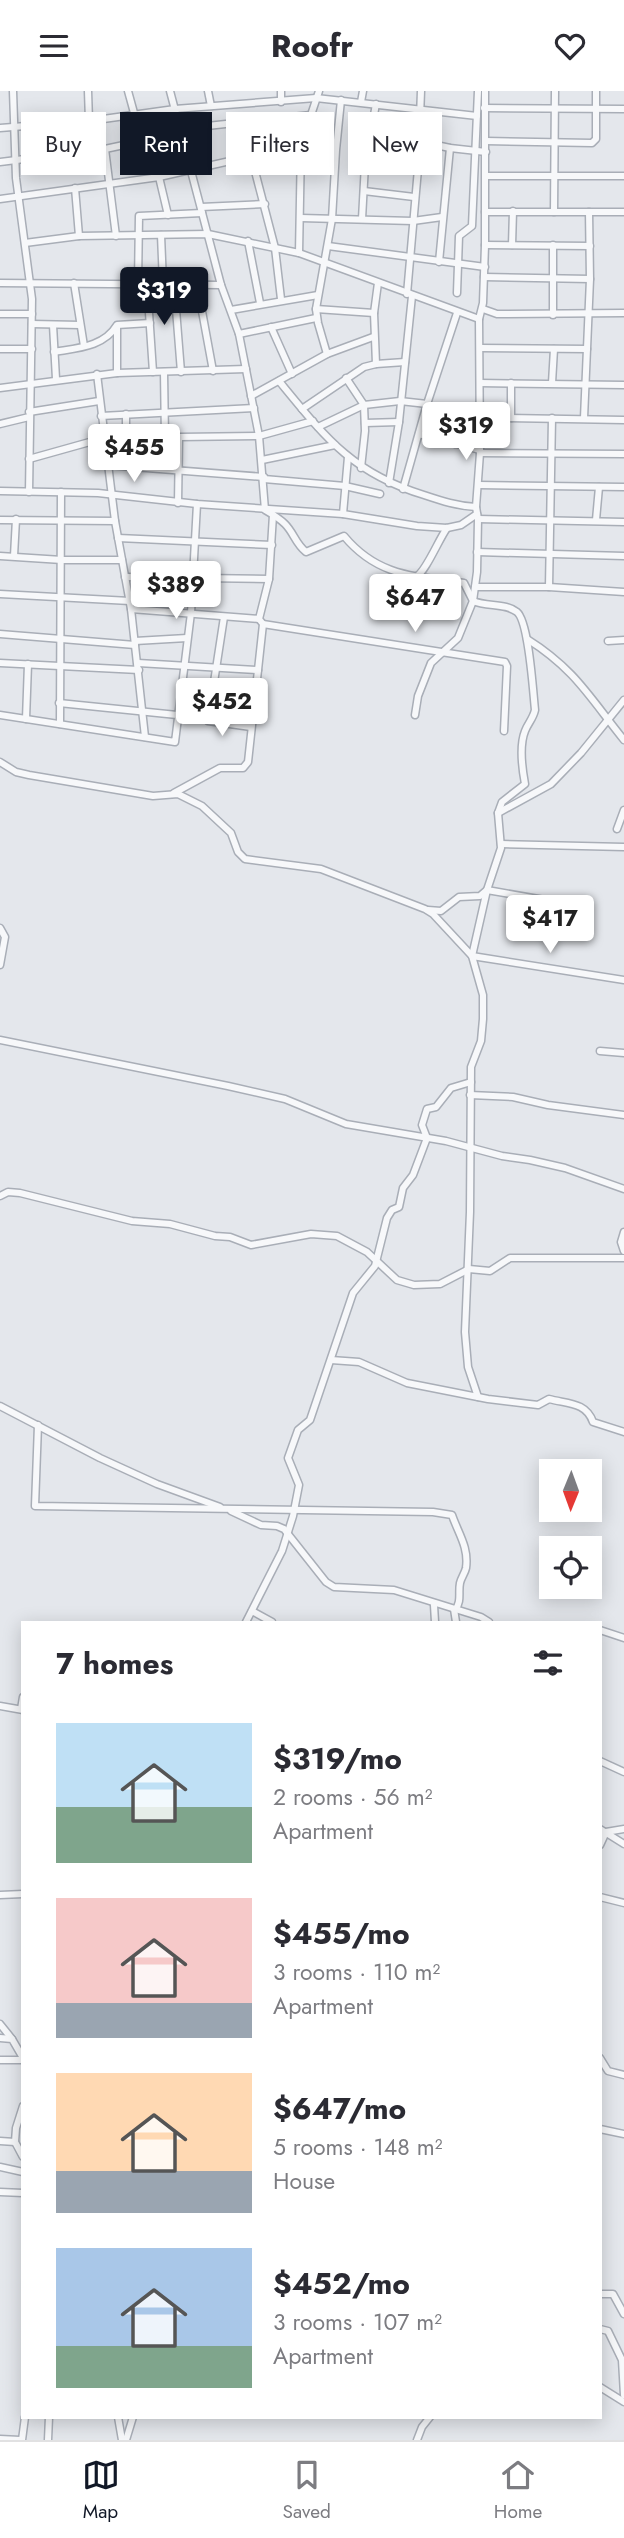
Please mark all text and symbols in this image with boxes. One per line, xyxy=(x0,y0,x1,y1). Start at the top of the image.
text: Roofr xyxy=(271,23,353,69)
icon: menu xyxy=(35,27,73,65)
icon: heart xyxy=(551,27,589,65)
chip: Buy xyxy=(21,112,106,175)
chip: Rent xyxy=(120,112,212,175)
chip: Filters xyxy=(226,112,334,175)
chip: New xyxy=(348,112,442,175)
pin: $319 xyxy=(123,267,205,327)
text: $319 xyxy=(136,273,192,307)
pin: $319 xyxy=(425,403,507,462)
text: $319 xyxy=(438,408,494,442)
pin: $455 xyxy=(93,425,175,484)
text: $455 xyxy=(104,430,164,464)
pin: $389 xyxy=(135,561,217,621)
text: $389 xyxy=(147,567,205,601)
pin: $647 xyxy=(374,575,456,634)
text: $647 xyxy=(385,580,445,614)
pin: $452 xyxy=(181,679,263,738)
text: $452 xyxy=(192,684,252,718)
pin: $417 xyxy=(509,895,591,955)
text: $417 xyxy=(522,901,578,935)
north arrow xyxy=(539,1459,602,1523)
map controls xyxy=(539,1459,602,1599)
button: locate xyxy=(539,1536,602,1599)
text: 7 homes xyxy=(56,1642,173,1685)
icon: filters xyxy=(529,1644,567,1682)
text: $319/mo xyxy=(273,1737,402,1780)
icon: home xyxy=(112,1751,196,1835)
text: 2 rooms · 56 m² xyxy=(273,1780,433,1814)
text: Apartment xyxy=(273,1814,373,1848)
text: $455/mo xyxy=(273,1912,410,1955)
icon: home xyxy=(112,1926,196,2010)
text: 3 rooms · 110 m² xyxy=(273,1955,440,1989)
text: Apartment xyxy=(273,1989,373,2023)
text: $647/mo xyxy=(273,2087,406,2130)
icon: home xyxy=(112,2101,196,2185)
text: 5 rooms · 148 m² xyxy=(273,2130,443,2164)
text: House xyxy=(273,2164,335,2198)
text: $452/mo xyxy=(273,2262,410,2305)
icon: home xyxy=(112,2276,196,2360)
text: 3 rooms · 107 m² xyxy=(273,2305,442,2339)
text: Apartment xyxy=(273,2339,373,2373)
tab: Map xyxy=(82,2456,120,2525)
tab: Saved xyxy=(283,2456,331,2525)
tab: Home xyxy=(494,2456,542,2525)

